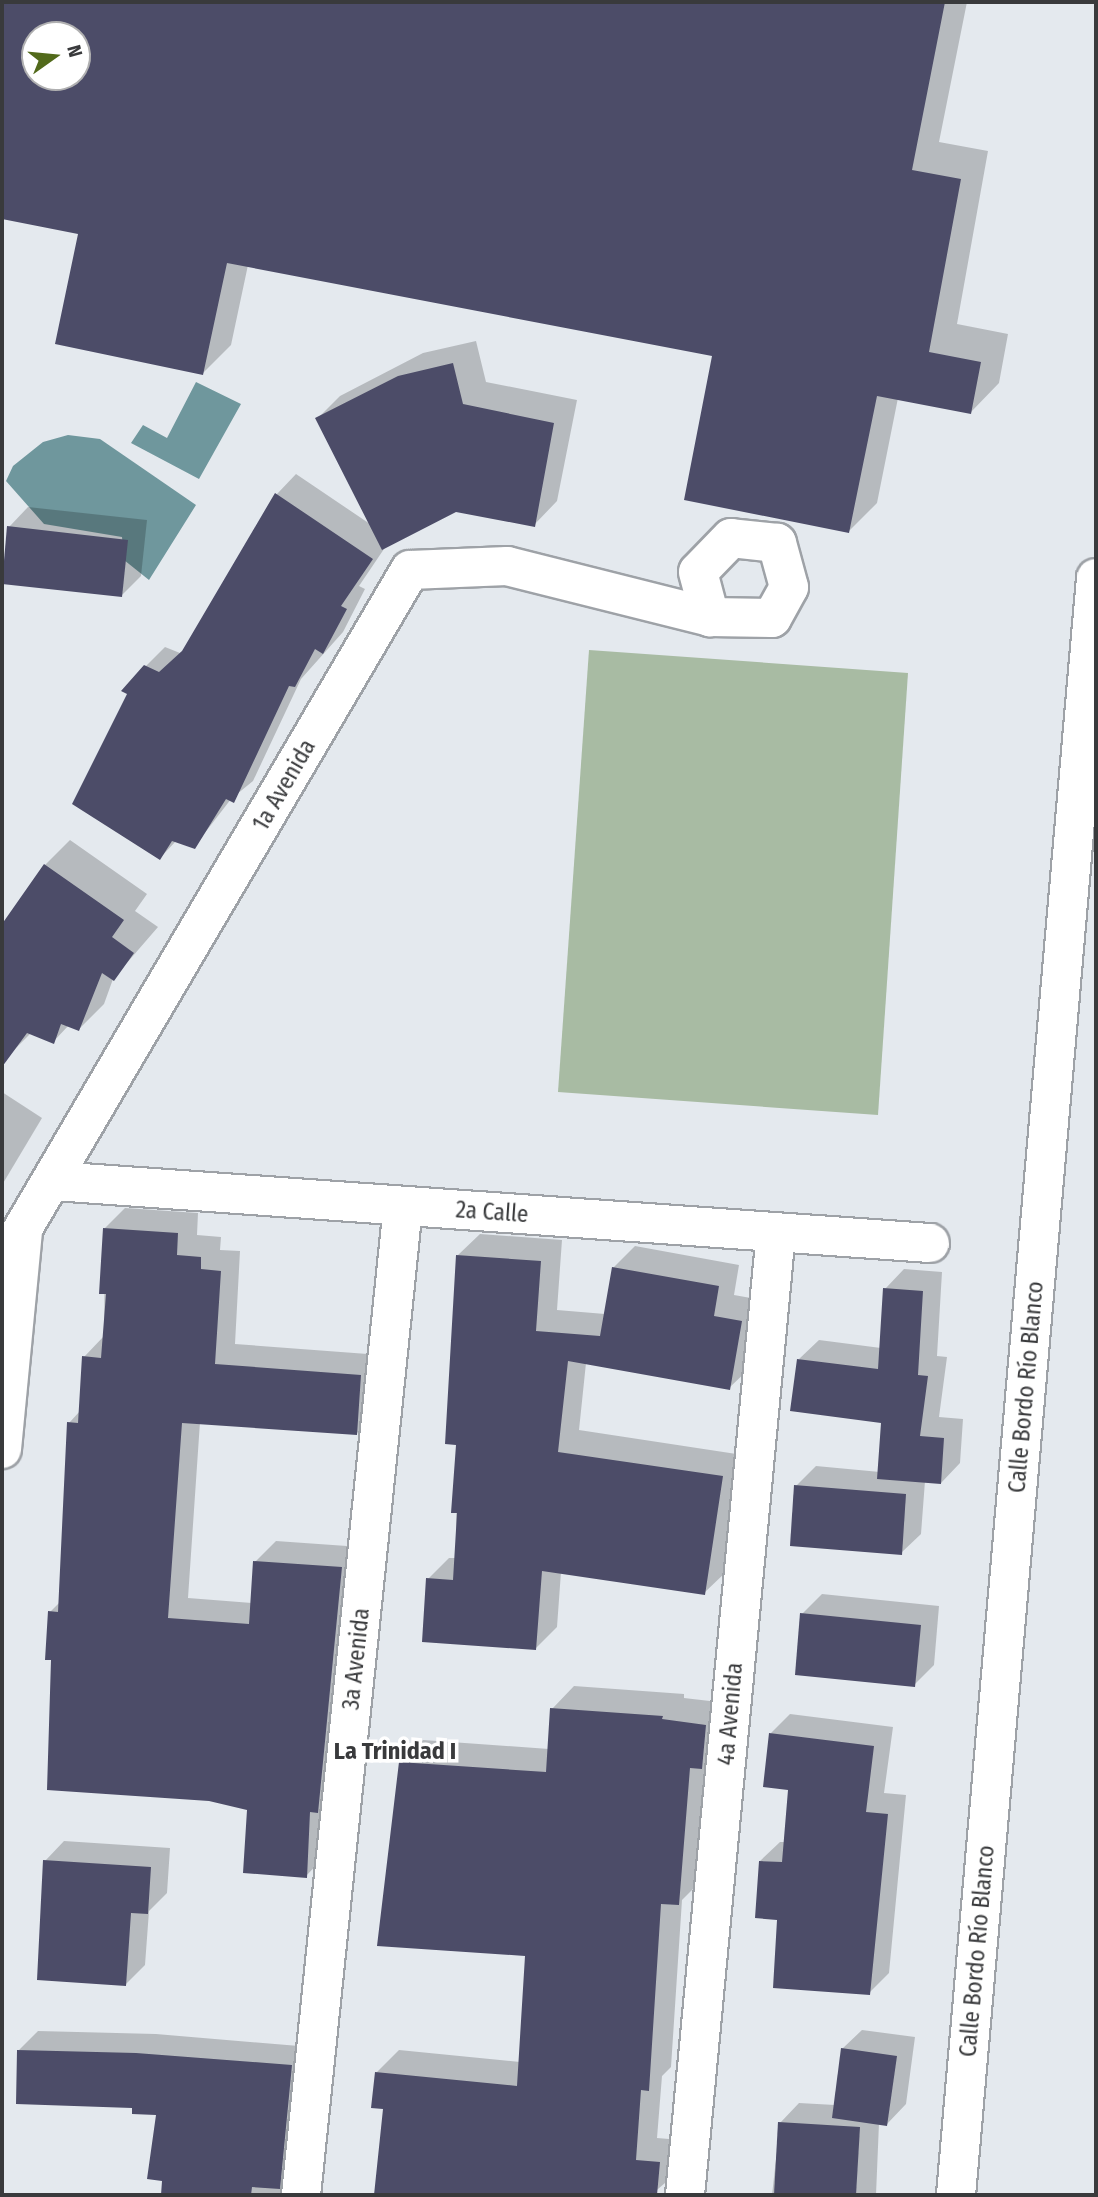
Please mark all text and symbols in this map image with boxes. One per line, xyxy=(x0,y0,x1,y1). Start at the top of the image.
north arrow xyxy=(21,21,91,91)
text: N xyxy=(62,42,87,59)
street label: 1a Avenida xyxy=(247,734,321,836)
street label: 2a Calle xyxy=(455,1196,529,1228)
street label: Calle Bordo Río Blanco xyxy=(1003,1280,1049,1494)
street label: 3a Avenida xyxy=(337,1607,375,1711)
street label: 4a Avenida xyxy=(712,1662,748,1766)
district label: La Trinidad I xyxy=(334,1738,456,1766)
street label: Calle Bordo Río Blanco xyxy=(954,1844,1000,2058)

